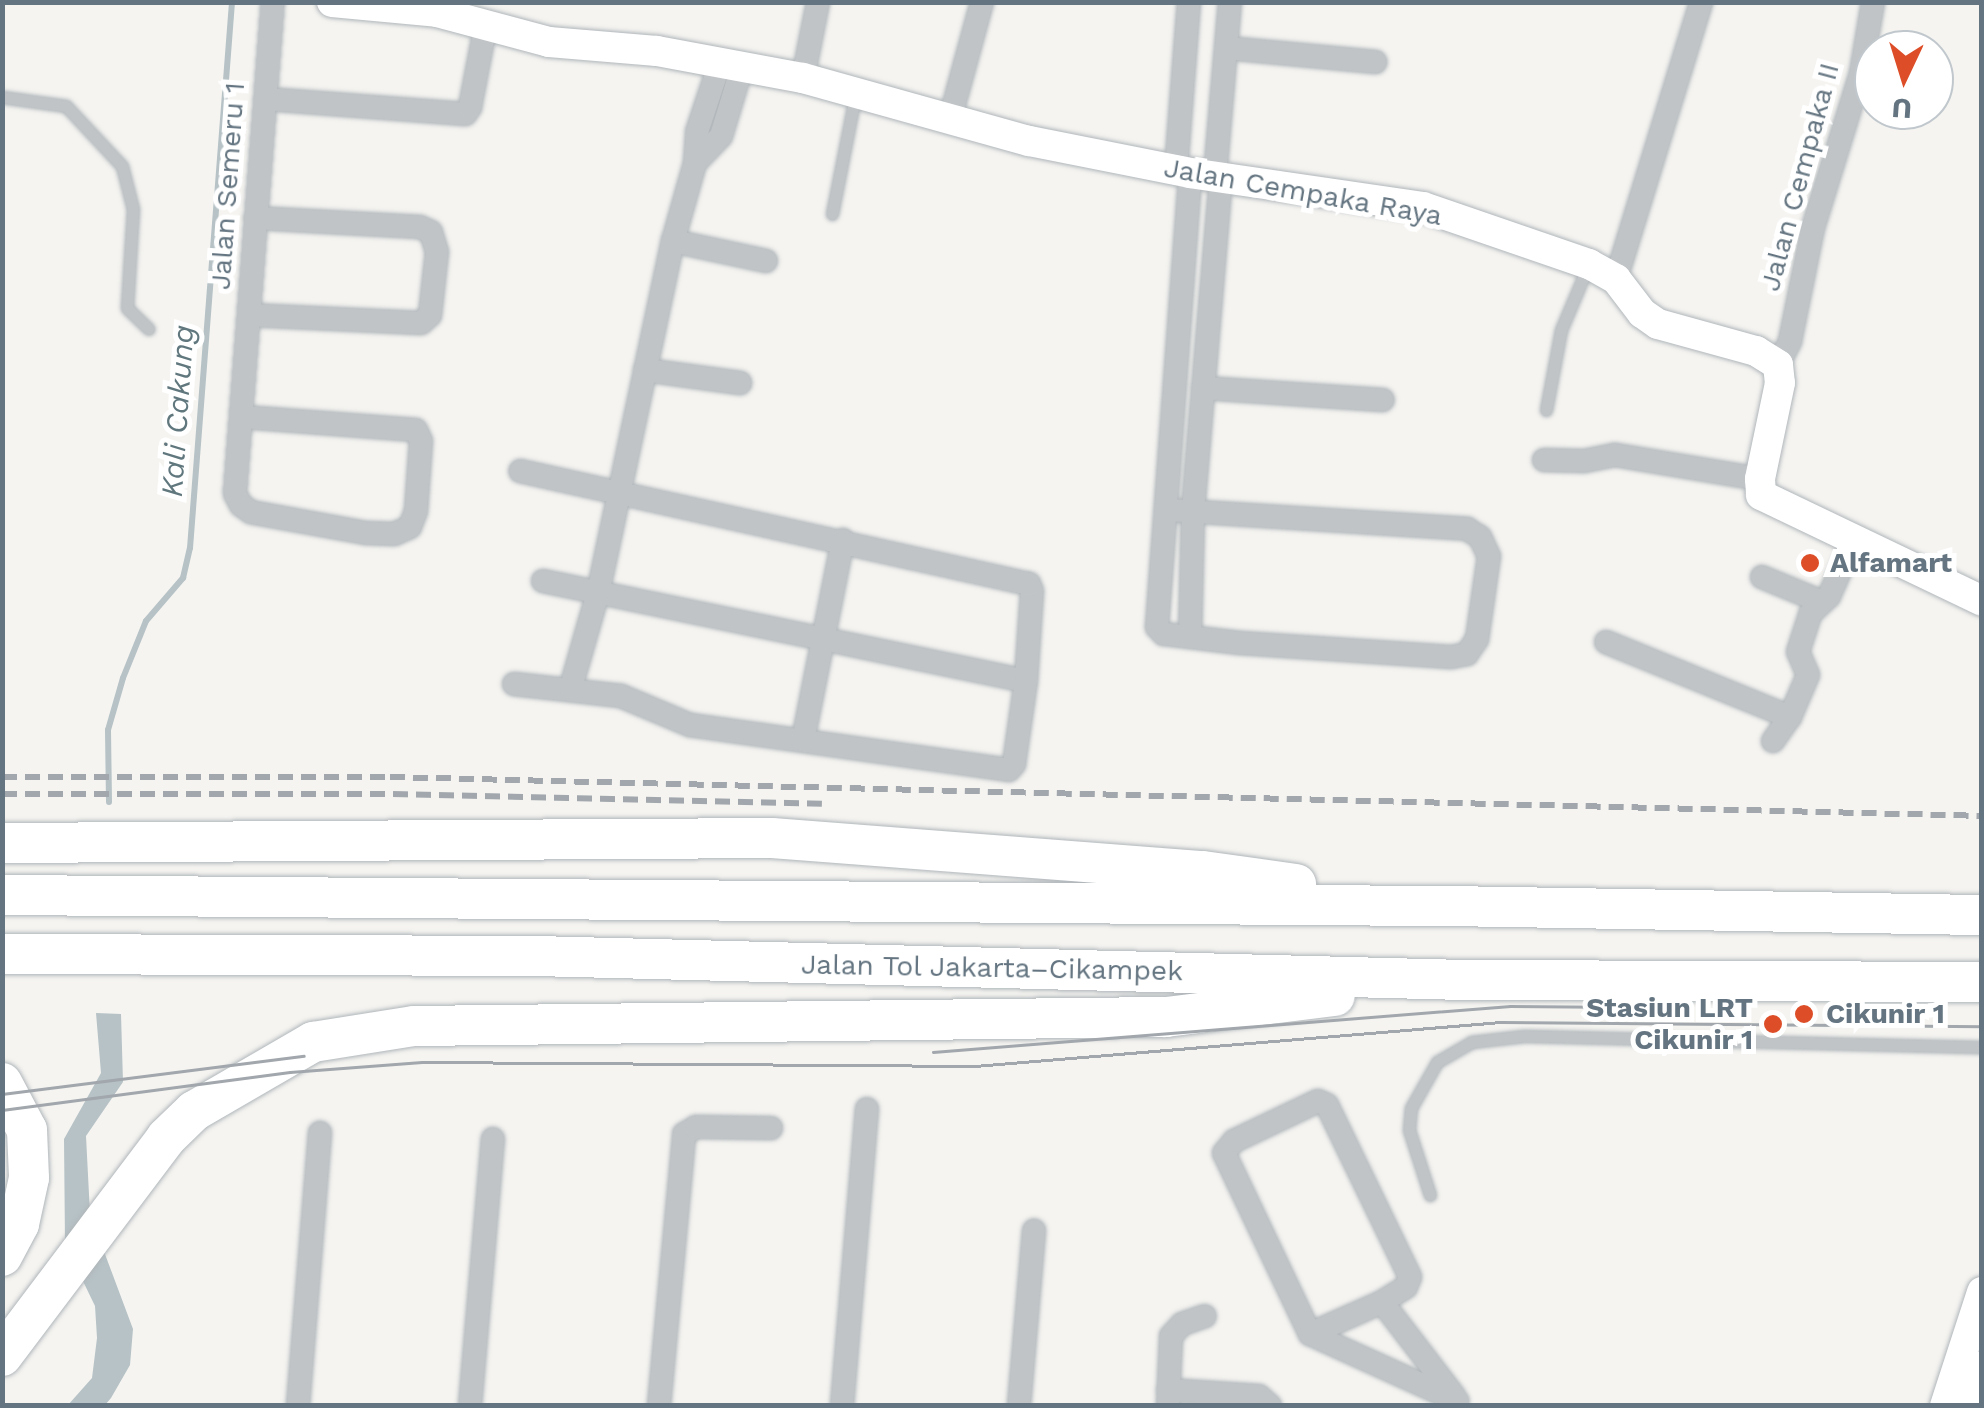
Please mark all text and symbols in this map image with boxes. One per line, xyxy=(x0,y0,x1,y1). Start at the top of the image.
north arrow xyxy=(1854,30,1954,130)
street label: Jalan Cempaka II xyxy=(1753,59,1847,295)
street label: Jalan Semeru 1 xyxy=(204,81,252,291)
text: U xyxy=(1891,91,1913,126)
street label: Jalan Cempaka Raya xyxy=(1161,151,1445,233)
water label: Kali Cakung xyxy=(154,324,202,498)
place label: Alfamart xyxy=(1830,546,1952,580)
marker: Alfamart xyxy=(1799,552,1821,574)
street label: Jalan Tol Jakarta–Cikampek xyxy=(799,948,1185,988)
place label: Stasiun LRT Cikunir 1 xyxy=(1586,991,1753,1057)
place label: Cikunir 1 xyxy=(1826,997,1945,1031)
marker: Cikunir 1 xyxy=(1791,1001,1817,1027)
marker: Stasiun LRT Cikunir 1 xyxy=(1762,1013,1784,1035)

